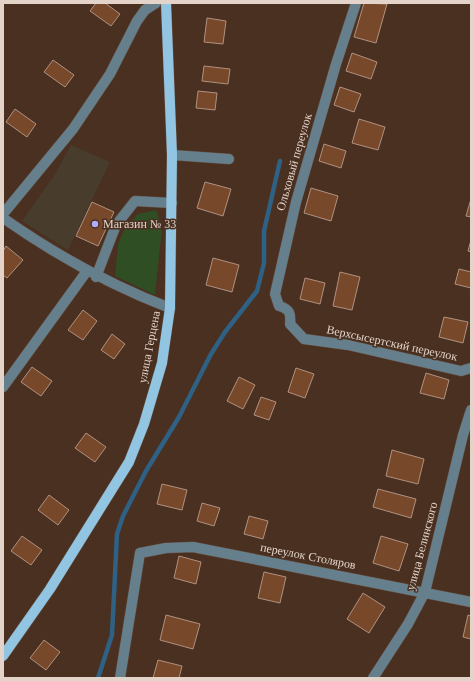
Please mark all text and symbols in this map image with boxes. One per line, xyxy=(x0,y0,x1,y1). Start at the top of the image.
street label: Ольховый переулок xyxy=(273,111,315,212)
place label: Магазин № 33 xyxy=(103,217,176,231)
marker: Магазин № 33 xyxy=(90,219,100,229)
street label: улица Герцена xyxy=(135,309,163,384)
street label: Верхсысертский переулок xyxy=(325,322,459,364)
street label: улица Белинского xyxy=(403,500,441,592)
street label: переулок Столяров xyxy=(259,540,357,572)

